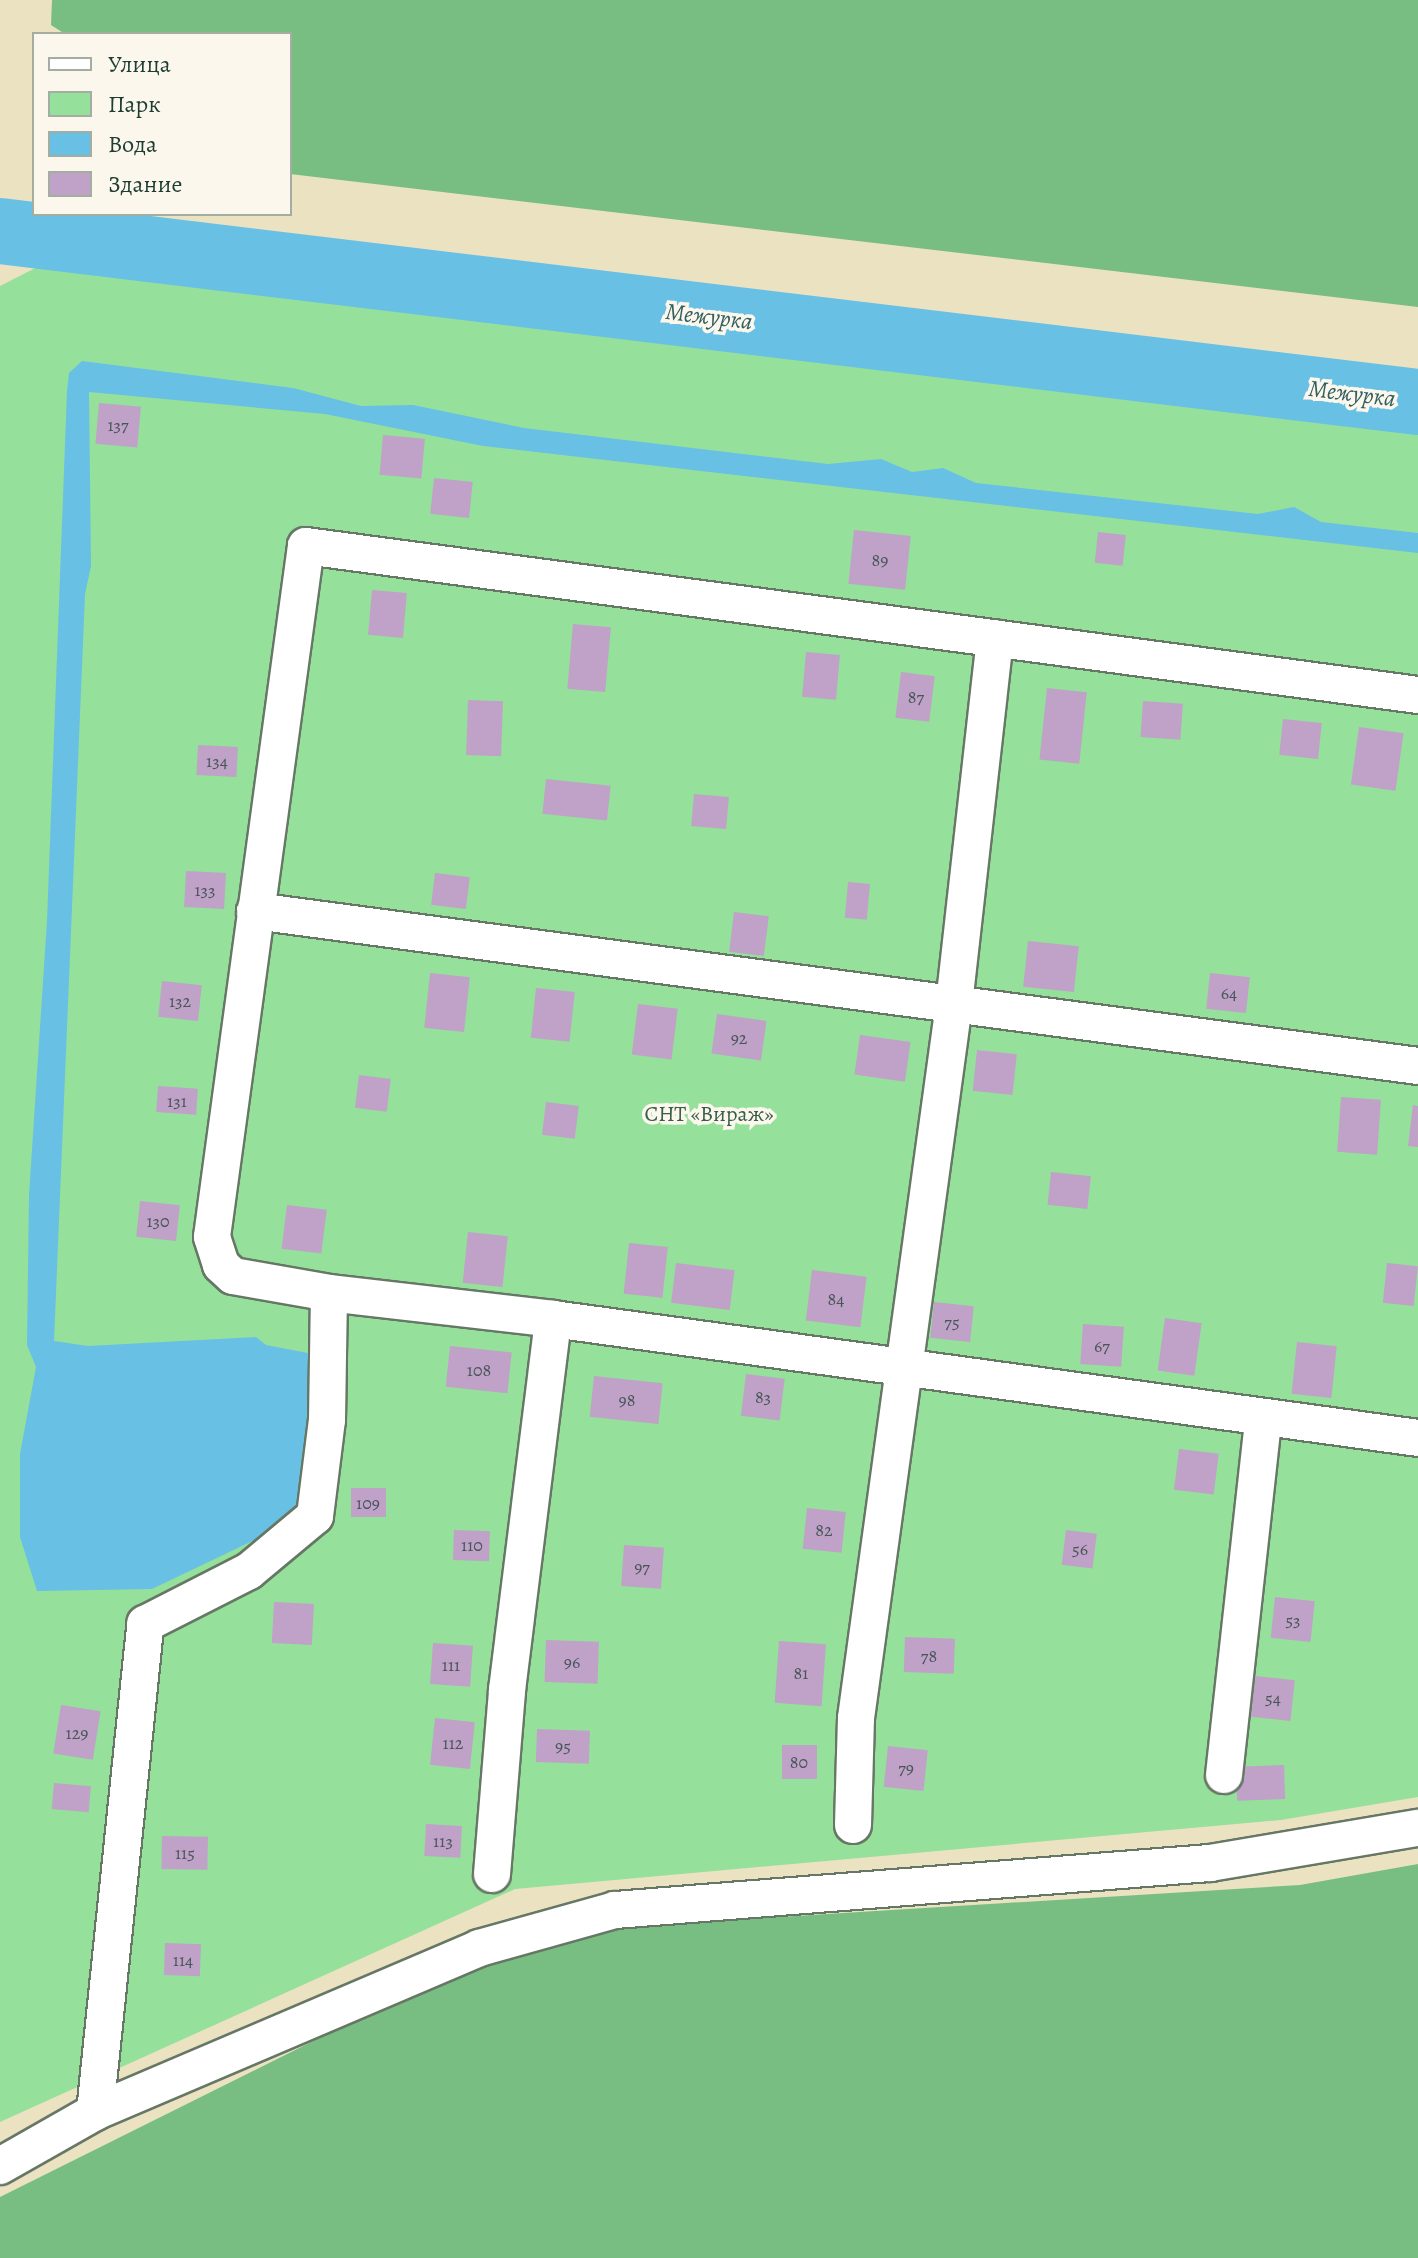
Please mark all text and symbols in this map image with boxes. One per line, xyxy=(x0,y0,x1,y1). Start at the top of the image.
legend xyxy=(32,32,292,216)
text: Улица xyxy=(108,48,171,80)
text: Парк xyxy=(108,88,161,120)
text: Вода xyxy=(108,128,157,160)
text: Здание xyxy=(108,168,183,200)
water label: Межурка xyxy=(664,297,754,337)
water label: Межурка xyxy=(1307,374,1397,414)
house number: 137 xyxy=(107,414,129,436)
house number: 89 xyxy=(872,549,888,571)
house number: 87 xyxy=(908,686,924,708)
house number: 134 xyxy=(206,750,228,772)
house number: 133 xyxy=(194,879,216,901)
house number: 64 xyxy=(1221,982,1237,1004)
house number: 132 xyxy=(169,990,191,1012)
house number: 92 xyxy=(731,1027,747,1049)
house number: 131 xyxy=(167,1090,187,1112)
park label: СНТ «Вираж» xyxy=(644,1102,774,1128)
house number: 130 xyxy=(146,1210,170,1232)
house number: 84 xyxy=(828,1288,844,1310)
house number: 75 xyxy=(944,1311,960,1333)
house number: 67 xyxy=(1094,1335,1110,1357)
house number: 108 xyxy=(467,1359,491,1381)
house number: 83 xyxy=(755,1386,771,1408)
house number: 98 xyxy=(619,1389,635,1411)
house number: 109 xyxy=(356,1492,380,1514)
house number: 82 xyxy=(815,1519,833,1541)
house number: 110 xyxy=(461,1534,483,1556)
house number: 56 xyxy=(1072,1538,1088,1560)
house number: 97 xyxy=(634,1556,650,1578)
house number: 53 xyxy=(1285,1609,1301,1631)
house number: 78 xyxy=(921,1645,937,1667)
house number: 96 xyxy=(564,1651,580,1673)
house number: 111 xyxy=(442,1654,460,1676)
house number: 81 xyxy=(794,1662,808,1684)
house number: 54 xyxy=(1265,1687,1281,1709)
house number: 129 xyxy=(66,1722,88,1744)
house number: 112 xyxy=(443,1732,463,1754)
house number: 95 xyxy=(555,1735,571,1757)
house number: 80 xyxy=(790,1751,808,1773)
house number: 79 xyxy=(898,1757,914,1779)
house number: 113 xyxy=(433,1830,453,1852)
house number: 115 xyxy=(175,1842,195,1864)
house number: 114 xyxy=(173,1949,193,1971)

